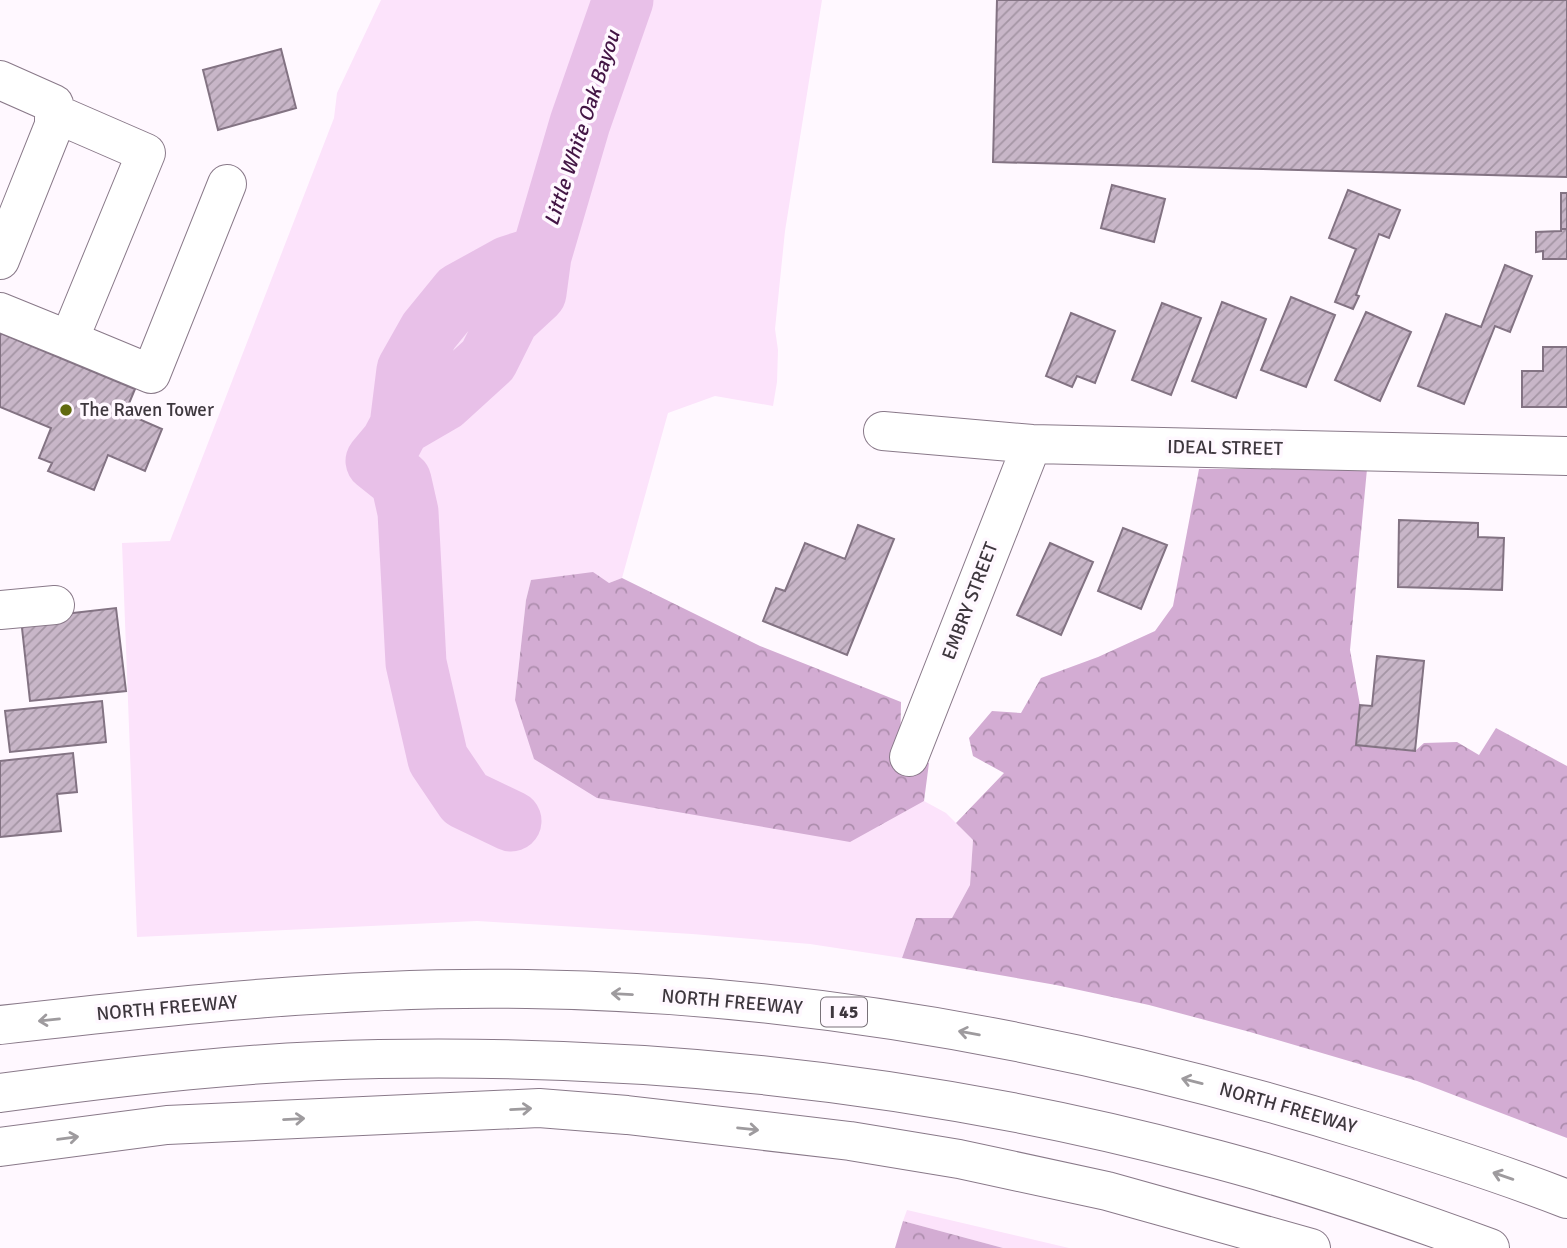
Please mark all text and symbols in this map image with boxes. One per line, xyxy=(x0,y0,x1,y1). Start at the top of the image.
water label: Little White Oak Bayou xyxy=(538,26,626,229)
place label: The Raven Tower xyxy=(80,398,214,422)
marker: The Raven Tower xyxy=(58,402,74,418)
street label: IDEAL STREET xyxy=(1167,435,1284,461)
street label: EMBRY STREET xyxy=(937,538,1004,663)
street label: NORTH FREEWAY xyxy=(660,984,804,1020)
one-way arrow xyxy=(611,987,634,1000)
street label: NORTH FREEWAY xyxy=(95,990,239,1026)
road number: I 45 xyxy=(821,998,867,1027)
one-way arrow xyxy=(38,1013,61,1026)
one-way arrow xyxy=(958,1026,981,1039)
one-way arrow xyxy=(1181,1074,1204,1087)
street label: NORTH FREEWAY xyxy=(1217,1077,1360,1139)
one-way arrow xyxy=(510,1102,532,1115)
one-way arrow xyxy=(282,1113,305,1126)
one-way arrow xyxy=(736,1123,759,1136)
one-way arrow xyxy=(56,1132,79,1145)
one-way arrow xyxy=(1492,1169,1514,1181)

